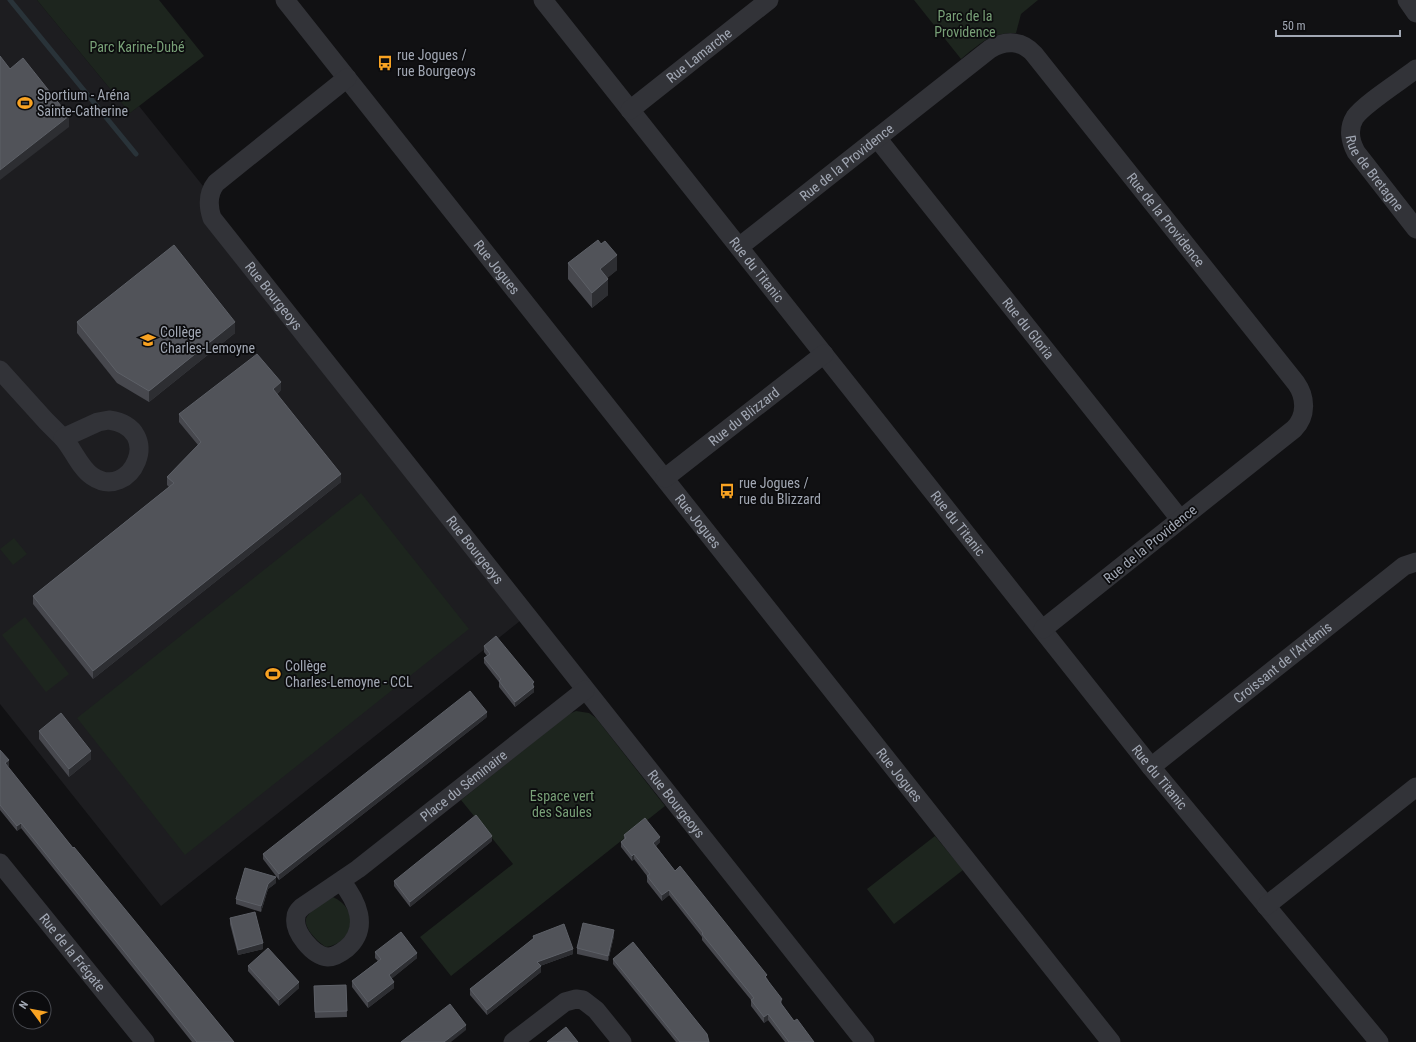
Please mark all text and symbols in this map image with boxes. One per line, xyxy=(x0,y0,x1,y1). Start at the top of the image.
park label: Parc de la Providence xyxy=(934,8,996,40)
scale bar xyxy=(1276,12,1400,38)
text: 50 m xyxy=(1282,19,1306,33)
street label: Rue Lamarche xyxy=(663,24,735,86)
park label: Parc Karine-Dubé xyxy=(89,39,185,55)
place label: rue Jogues / rue Bourgeoys xyxy=(397,47,476,79)
bus stop icon: rue Jogues / rue Bourgeoys xyxy=(376,54,394,72)
place label: Sportium - Aréna Sainte-Catherine xyxy=(37,87,130,119)
sports icon: Sportium - Aréna Sainte-Catherine xyxy=(16,94,34,112)
street label: Rue de la Providence xyxy=(796,120,897,204)
street label: Rue de Bretagne xyxy=(1343,134,1407,215)
street label: Rue de la Providence xyxy=(1124,170,1208,270)
street label: Rue du Titanic xyxy=(726,234,787,305)
street label: Rue Jogues xyxy=(471,237,523,297)
street label: Rue Bourgeoys xyxy=(242,259,306,333)
street label: Rue du Gloria xyxy=(999,294,1057,362)
place label: Collège Charles-Lemoyne xyxy=(160,324,256,356)
school or university icon: Collège Charles-Lemoyne xyxy=(139,331,157,349)
street label: Rue du Blizzard xyxy=(705,384,782,449)
place label: rue Jogues / rue du Blizzard xyxy=(739,475,821,507)
bus stop icon: rue Jogues / rue du Blizzard xyxy=(718,482,736,500)
street label: Rue du Titanic xyxy=(927,488,989,559)
street label: Rue Jogues xyxy=(672,491,724,551)
street label: Rue de la Providence xyxy=(1100,501,1200,586)
street label: Rue Bourgeoys xyxy=(443,513,507,587)
street label: Croissant de l'Artémis xyxy=(1230,619,1335,706)
place label: Collège Charles-Lemoyne - CCL xyxy=(285,658,413,690)
sports icon: Collège Charles-Lemoyne - CCL xyxy=(264,665,282,683)
street label: Rue du Titanic xyxy=(1129,742,1191,813)
street label: Rue Jogues xyxy=(873,745,926,805)
street label: Place du Séminaire xyxy=(417,747,510,825)
street label: Rue Bourgeoys xyxy=(644,767,708,841)
park label: Espace vert des Saules xyxy=(530,788,594,820)
street label: Rue de la Frégate xyxy=(36,910,109,995)
north arrow xyxy=(12,990,52,1030)
text: N xyxy=(17,998,31,1011)

